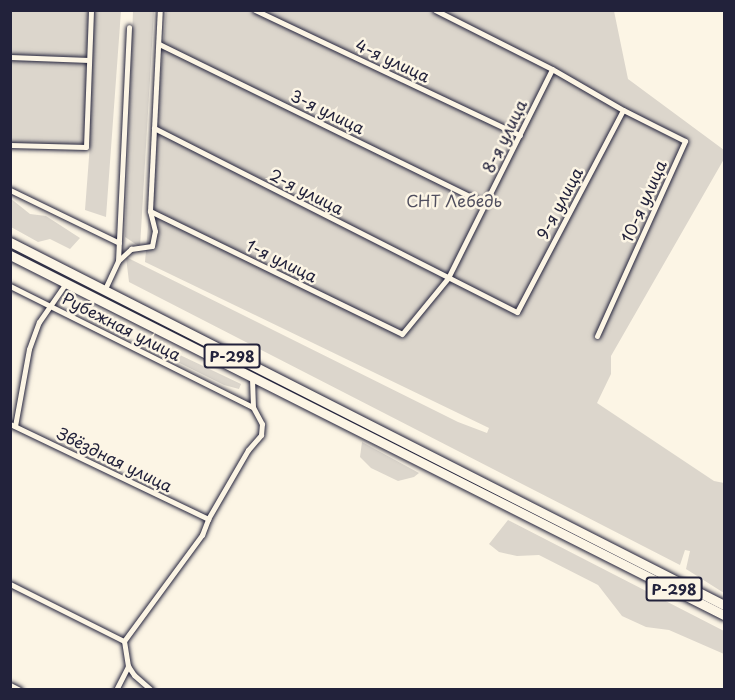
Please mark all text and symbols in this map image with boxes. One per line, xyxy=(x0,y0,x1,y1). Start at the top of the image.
street label: 4-я улица xyxy=(353,34,433,86)
street label: 3-я улица xyxy=(288,85,368,137)
street label: 8-я улица xyxy=(478,96,530,176)
street label: 10-я улица xyxy=(616,157,670,245)
street label: 2-я улица xyxy=(267,164,347,218)
street label: 9-я улица xyxy=(532,164,586,242)
park label: СНТ Лебедь xyxy=(406,190,502,210)
street label: 1-я улица xyxy=(243,235,321,285)
street label: Рубежная улица xyxy=(59,288,185,364)
road number: Р-298 xyxy=(204,344,260,368)
street label: Звёздная улица xyxy=(54,423,176,495)
road number: Р-298 xyxy=(646,577,702,601)

